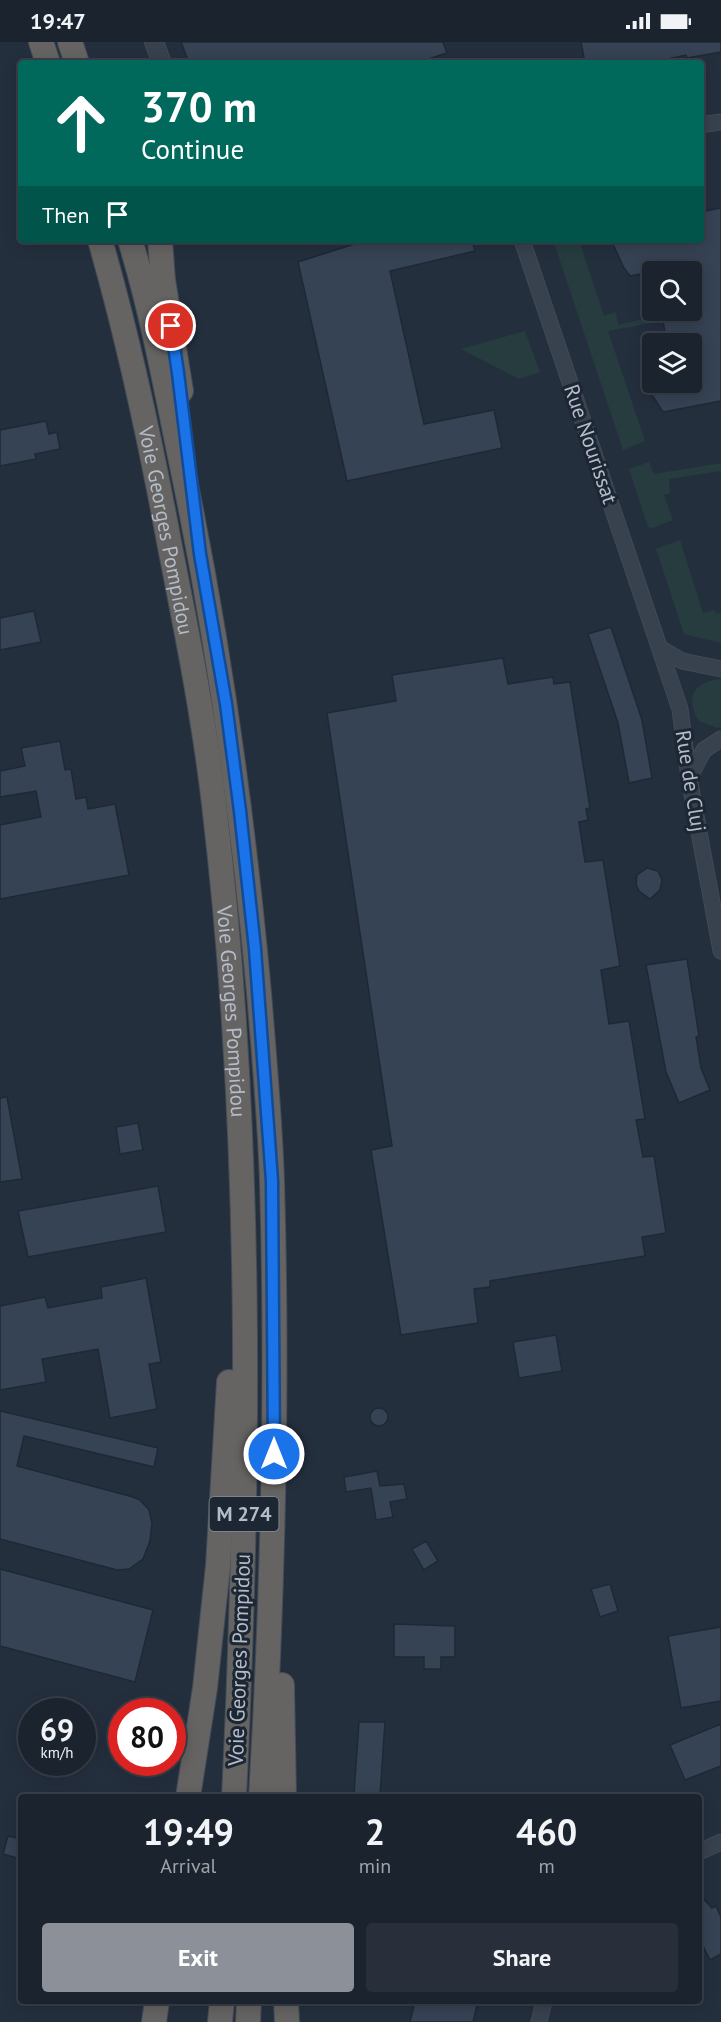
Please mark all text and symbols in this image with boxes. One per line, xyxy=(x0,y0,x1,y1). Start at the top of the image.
text: 19:47 xyxy=(30,7,86,35)
text: 370 m xyxy=(141,79,257,134)
icon: ahead xyxy=(42,84,120,162)
text: Continue xyxy=(141,132,244,166)
icon: arrive xyxy=(101,198,134,231)
text: Then xyxy=(42,201,89,229)
map controls xyxy=(642,261,702,393)
button: search xyxy=(642,261,702,321)
pin xyxy=(145,300,196,351)
icon: arrive xyxy=(154,309,187,342)
button: layers xyxy=(642,333,702,393)
street label: Rue Nourissat xyxy=(558,381,624,507)
street label: Voie Georges Pompidou xyxy=(133,422,200,637)
street label: Rue de Cluj xyxy=(670,728,712,834)
street label: Voie Georges Pompidou xyxy=(211,903,253,1118)
position arrow xyxy=(242,1422,306,1486)
road number: M 274 xyxy=(210,1497,278,1531)
street label: Voie Georges Pompidou xyxy=(222,1554,256,1767)
speed limit sign: 80 xyxy=(108,1698,186,1776)
text: 69 xyxy=(40,1710,74,1749)
text: km/h xyxy=(41,1743,73,1762)
text: 19:49 xyxy=(143,1808,234,1855)
text: 2 xyxy=(365,1808,385,1855)
text: 460 xyxy=(516,1808,577,1855)
text: Arrival xyxy=(160,1853,216,1879)
text: min xyxy=(359,1853,391,1879)
text: m xyxy=(539,1853,555,1879)
button: Exit xyxy=(42,1923,354,1992)
button: Share xyxy=(366,1923,678,1992)

